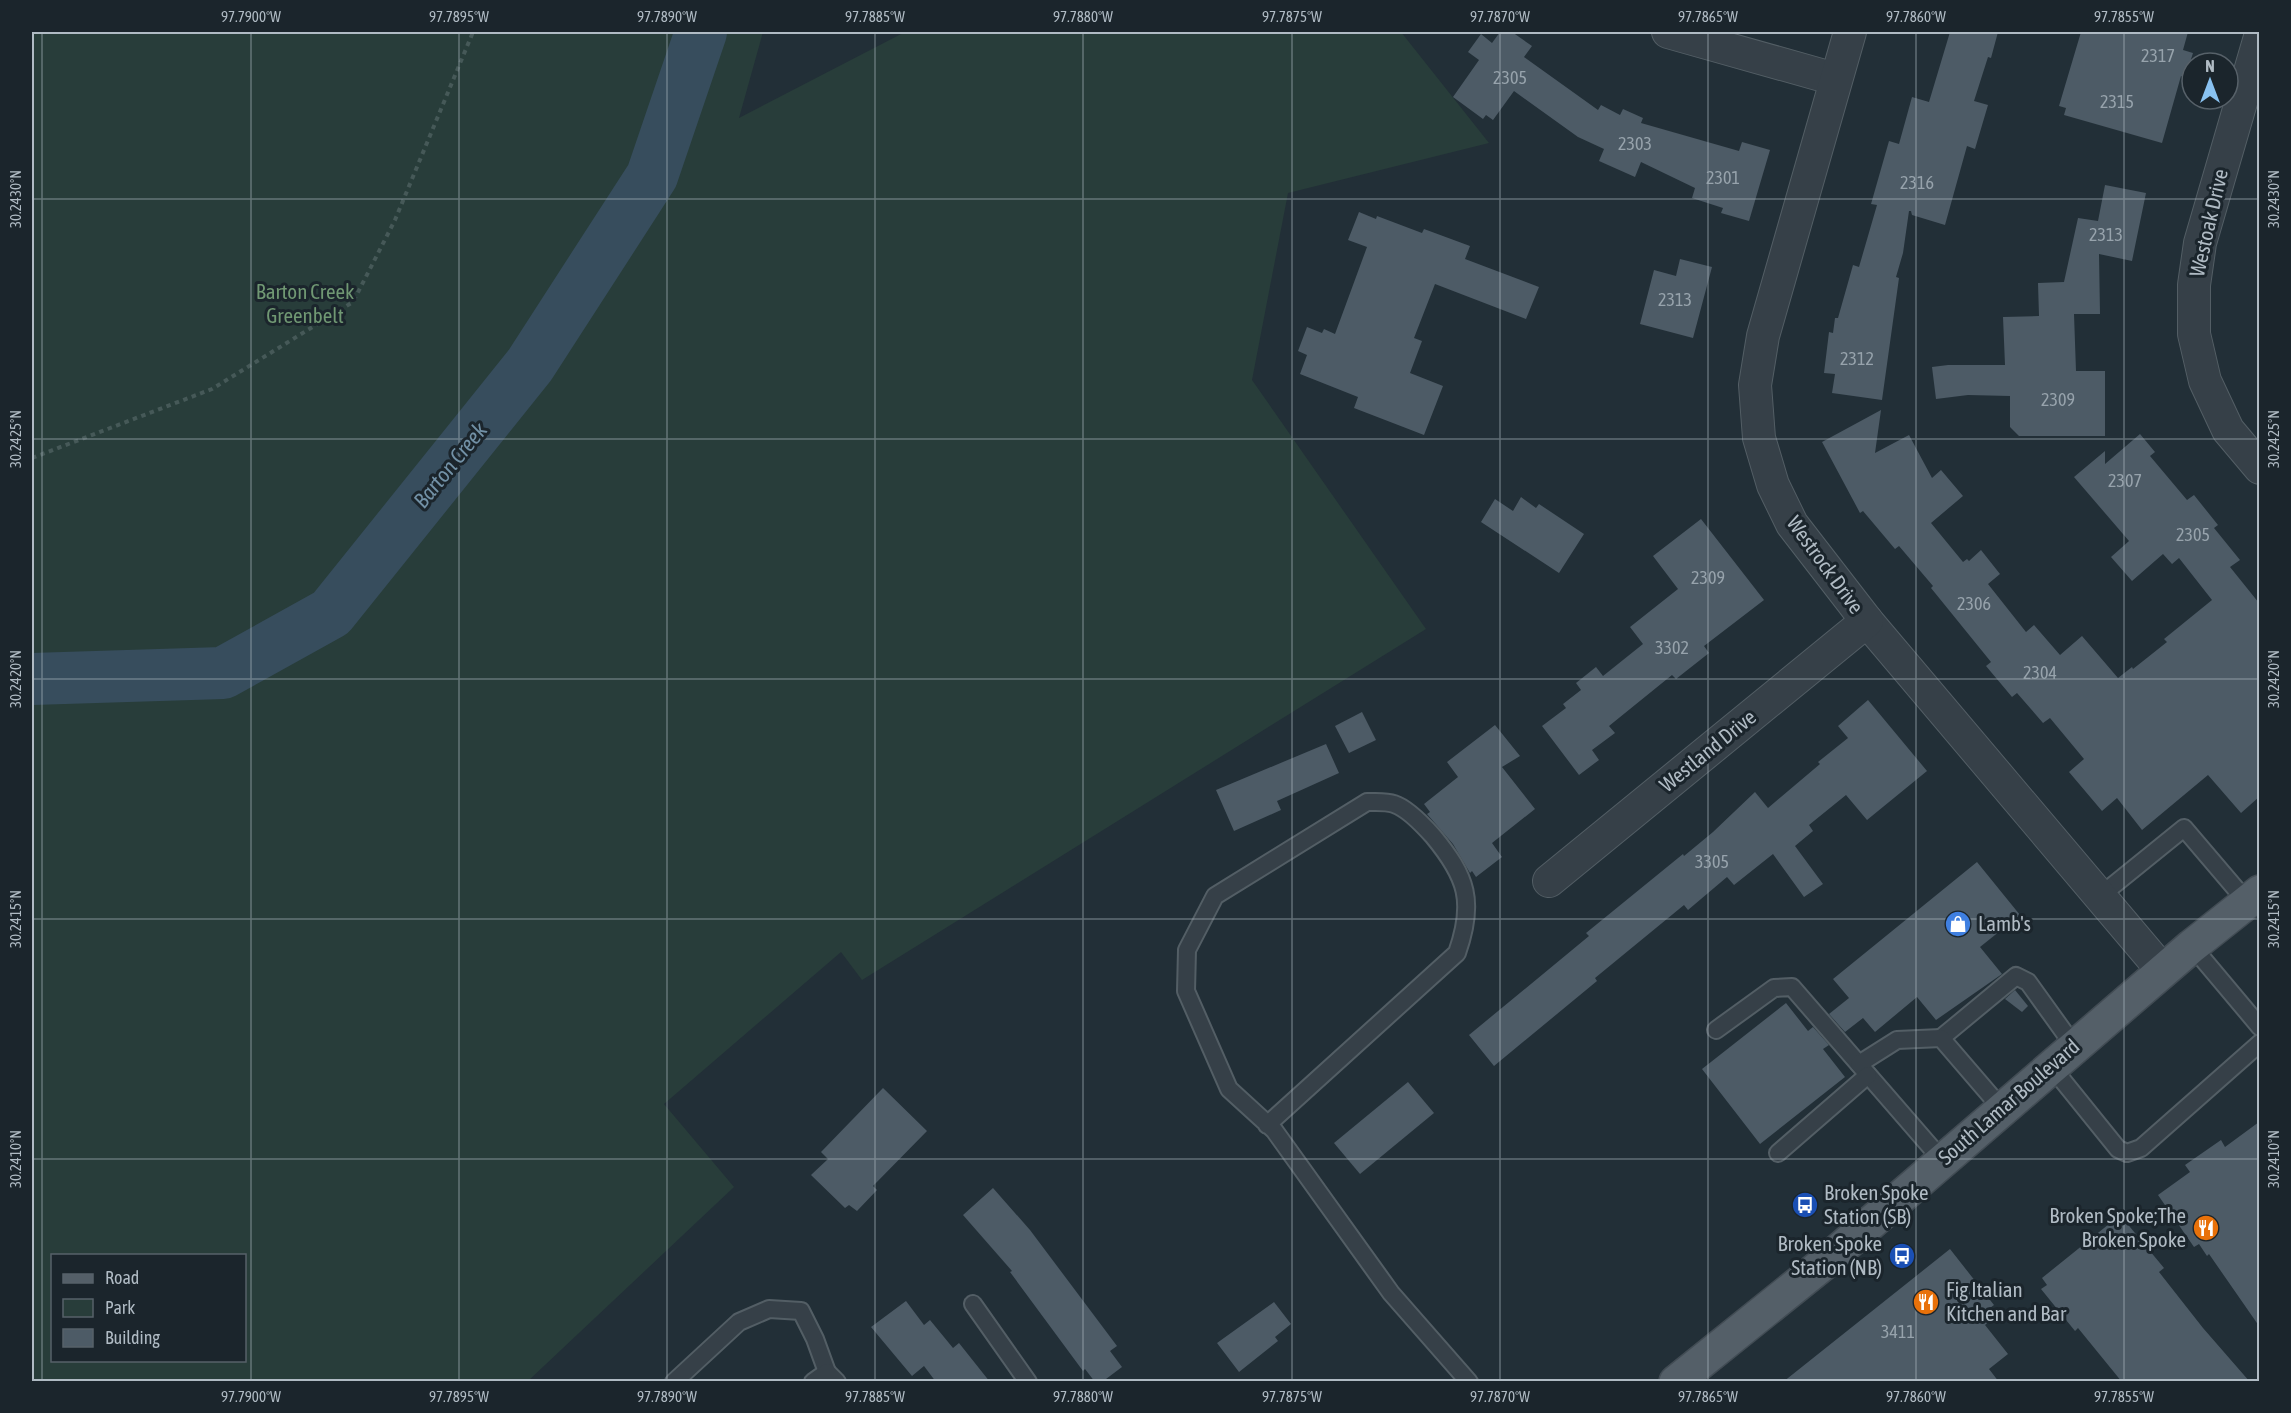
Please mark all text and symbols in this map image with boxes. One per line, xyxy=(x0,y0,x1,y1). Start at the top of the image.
text: 97.7900°W xyxy=(221,8,281,25)
text: 97.7895°W xyxy=(429,8,489,25)
text: 97.7890°W xyxy=(637,8,697,25)
text: 97.7885°W xyxy=(845,8,905,25)
text: 97.7880°W xyxy=(1053,8,1113,25)
text: 97.7875°W xyxy=(1262,8,1322,25)
text: 97.7870°W xyxy=(1470,8,1530,25)
text: 97.7865°W xyxy=(1678,8,1738,25)
text: 97.7860°W xyxy=(1886,8,1946,25)
text: 97.7855°W xyxy=(2094,8,2154,25)
house number: 2317 xyxy=(2141,45,2175,66)
north arrow xyxy=(2180,51,2240,111)
text: N xyxy=(2205,57,2215,75)
house number: 2305 xyxy=(1493,67,1527,88)
house number: 2315 xyxy=(2100,91,2134,112)
house number: 2303 xyxy=(1618,133,1652,154)
house number: 2301 xyxy=(1706,167,1740,188)
street label: Westoak Drive xyxy=(2184,167,2232,279)
text: 30.2430°N xyxy=(7,170,24,228)
text: 30.2430°N xyxy=(2265,170,2282,228)
house number: 2316 xyxy=(1900,172,1934,193)
house number: 2313 xyxy=(2089,224,2123,245)
park label: Barton Creek Greenbelt xyxy=(256,279,354,327)
house number: 2313 xyxy=(1658,289,1692,310)
house number: 2312 xyxy=(1840,348,1874,369)
house number: 2309 xyxy=(2041,389,2075,410)
text: 30.2425°N xyxy=(7,410,24,468)
text: 30.2425°N xyxy=(2265,410,2282,468)
water label: Barton Creek xyxy=(408,417,492,513)
house number: 2307 xyxy=(2108,470,2142,491)
street label: Westrock Drive xyxy=(1783,511,1869,618)
house number: 2305 xyxy=(2176,524,2210,545)
house number: 2309 xyxy=(1691,567,1725,588)
house number: 2306 xyxy=(1957,593,1991,614)
house number: 3302 xyxy=(1655,637,1689,658)
text: 30.2420°N xyxy=(7,650,24,708)
text: 30.2420°N xyxy=(2265,650,2282,708)
house number: 2304 xyxy=(2023,662,2057,683)
street label: Westland Drive xyxy=(1654,704,1760,796)
house number: 3305 xyxy=(1695,851,1729,872)
text: 30.2415°N xyxy=(7,890,24,948)
text: 30.2415°N xyxy=(2265,890,2282,948)
shop icon: Lamb's xyxy=(1943,909,1973,939)
place label: Lamb's xyxy=(1978,911,2031,935)
street label: South Lamar Boulevard xyxy=(1933,1034,2084,1169)
text: 30.2410°N xyxy=(7,1130,24,1188)
text: 30.2410°N xyxy=(2265,1130,2282,1188)
place label: Broken Spoke Station (SB) xyxy=(1824,1180,1928,1228)
bus stop icon: Broken Spoke Station (SB) xyxy=(1790,1190,1820,1220)
place label: Broken Spoke;The Broken Spoke xyxy=(2049,1203,2186,1251)
restaurant icon: Broken Spoke;The Broken Spoke xyxy=(2191,1213,2221,1243)
place label: Broken Spoke Station (NB) xyxy=(1778,1231,1882,1279)
bus stop icon: Broken Spoke Station (NB) xyxy=(1887,1241,1917,1271)
legend xyxy=(51,1254,246,1362)
text: Road xyxy=(105,1267,139,1288)
place label: Fig Italian Kitchen and Bar xyxy=(1946,1277,2067,1325)
restaurant icon: Fig Italian Kitchen and Bar xyxy=(1911,1287,1941,1317)
text: Park xyxy=(105,1297,135,1318)
house number: 3411 xyxy=(1881,1321,1915,1342)
text: Building xyxy=(105,1327,160,1348)
text: 97.7900°W xyxy=(221,1388,281,1405)
text: 97.7895°W xyxy=(429,1388,489,1405)
text: 97.7890°W xyxy=(637,1388,697,1405)
text: 97.7885°W xyxy=(845,1388,905,1405)
text: 97.7880°W xyxy=(1053,1388,1113,1405)
text: 97.7875°W xyxy=(1262,1388,1322,1405)
text: 97.7870°W xyxy=(1470,1388,1530,1405)
text: 97.7865°W xyxy=(1678,1388,1738,1405)
text: 97.7860°W xyxy=(1886,1388,1946,1405)
text: 97.7855°W xyxy=(2094,1388,2154,1405)

